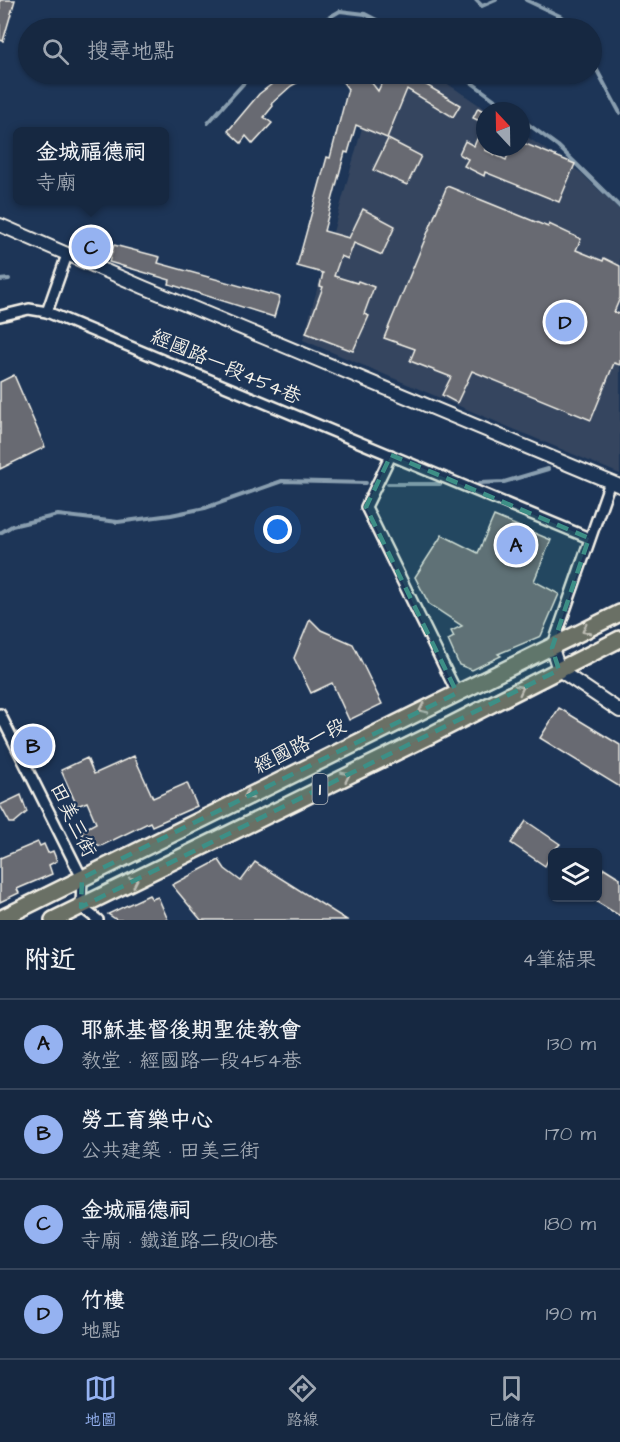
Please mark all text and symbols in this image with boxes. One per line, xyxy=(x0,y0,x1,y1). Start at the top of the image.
search box xyxy=(18,18,602,84)
icon: search xyxy=(39,35,72,68)
text: 搜尋地點 xyxy=(87,36,175,67)
north arrow xyxy=(476,102,530,156)
popup xyxy=(13,127,169,205)
text: 金城福德祠 xyxy=(36,137,146,168)
text: 寺廟 xyxy=(36,169,76,197)
pin: C xyxy=(72,224,110,270)
pin: D xyxy=(546,300,584,344)
street label: 經國路一段454巷 xyxy=(146,323,307,412)
your location xyxy=(263,515,292,544)
pin: A xyxy=(496,522,536,568)
one-way arrow xyxy=(582,623,592,634)
one-way arrow xyxy=(514,685,525,696)
one-way arrow xyxy=(419,701,430,713)
street label: 經國路一段 xyxy=(249,711,351,781)
pin: B xyxy=(14,724,52,768)
one-way arrow xyxy=(339,772,350,784)
road number: 1 xyxy=(312,774,328,804)
street label: 田美三街 xyxy=(43,778,103,862)
one-way arrow xyxy=(244,788,255,799)
map controls xyxy=(548,848,602,902)
button: layers xyxy=(548,848,602,902)
one-way arrow xyxy=(127,877,138,889)
text: 附近 xyxy=(24,942,76,978)
text: 4筆結果 xyxy=(522,946,596,974)
text: 耶穌基督後期聖徒教會 xyxy=(81,1015,301,1046)
text: A xyxy=(37,1030,50,1058)
text: 130 m xyxy=(547,1030,596,1058)
text: 教堂 · 經國路一段454巷 xyxy=(81,1047,301,1075)
text: 勞工育樂中心 xyxy=(81,1105,213,1136)
text: B xyxy=(36,1120,51,1148)
text: 170 m xyxy=(545,1120,596,1148)
text: 公共建築 · 田美三街 xyxy=(81,1137,260,1165)
text: 金城福德祠 xyxy=(81,1195,191,1226)
text: C xyxy=(36,1210,51,1238)
text: 180 m xyxy=(544,1210,596,1238)
text: 寺廟 · 鐵道路二段101巷 xyxy=(81,1227,278,1255)
text: 竹樓 xyxy=(81,1285,125,1316)
text: D xyxy=(37,1300,50,1328)
text: 190 m xyxy=(546,1300,596,1328)
text: 地點 xyxy=(81,1317,121,1345)
tab: 地圖 xyxy=(84,1372,117,1431)
tab: 路線 xyxy=(286,1372,319,1431)
tab: 已儲存 xyxy=(488,1372,536,1431)

